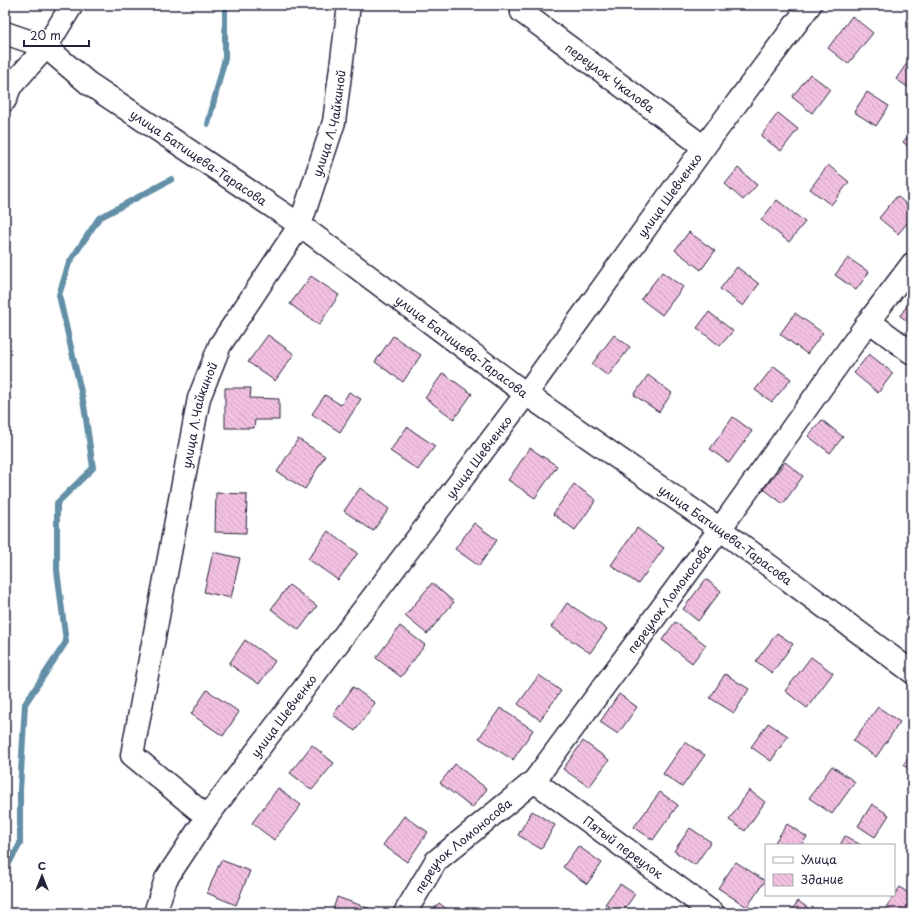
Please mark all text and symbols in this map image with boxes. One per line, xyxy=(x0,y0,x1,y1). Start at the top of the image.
scale bar xyxy=(24,22,89,48)
text: 20 m xyxy=(30,26,61,44)
street label: переулок Чкалова xyxy=(562,38,659,117)
street label: улица Л.Чайкиной xyxy=(308,69,350,179)
street label: улица Батищева-Тарасова xyxy=(127,105,271,210)
street label: улица Шевченко xyxy=(633,149,706,241)
street label: улица Батищева-Тарасова xyxy=(392,291,532,402)
street label: улица Л.Чайкиной xyxy=(177,359,221,470)
street label: улица Шевченко xyxy=(441,412,516,502)
street label: улица Батищева-Тарасова xyxy=(655,480,797,589)
street label: переулок Ломоносова xyxy=(623,540,715,657)
street label: улица Шевченко xyxy=(246,670,321,761)
street label: переулок Ломоносова xyxy=(410,794,516,897)
street label: Пятый переулок xyxy=(580,811,668,883)
legend xyxy=(765,844,895,896)
text: Улица xyxy=(801,850,837,868)
north arrow xyxy=(22,856,62,896)
text: С xyxy=(38,857,46,874)
text: Здание xyxy=(801,870,843,888)

